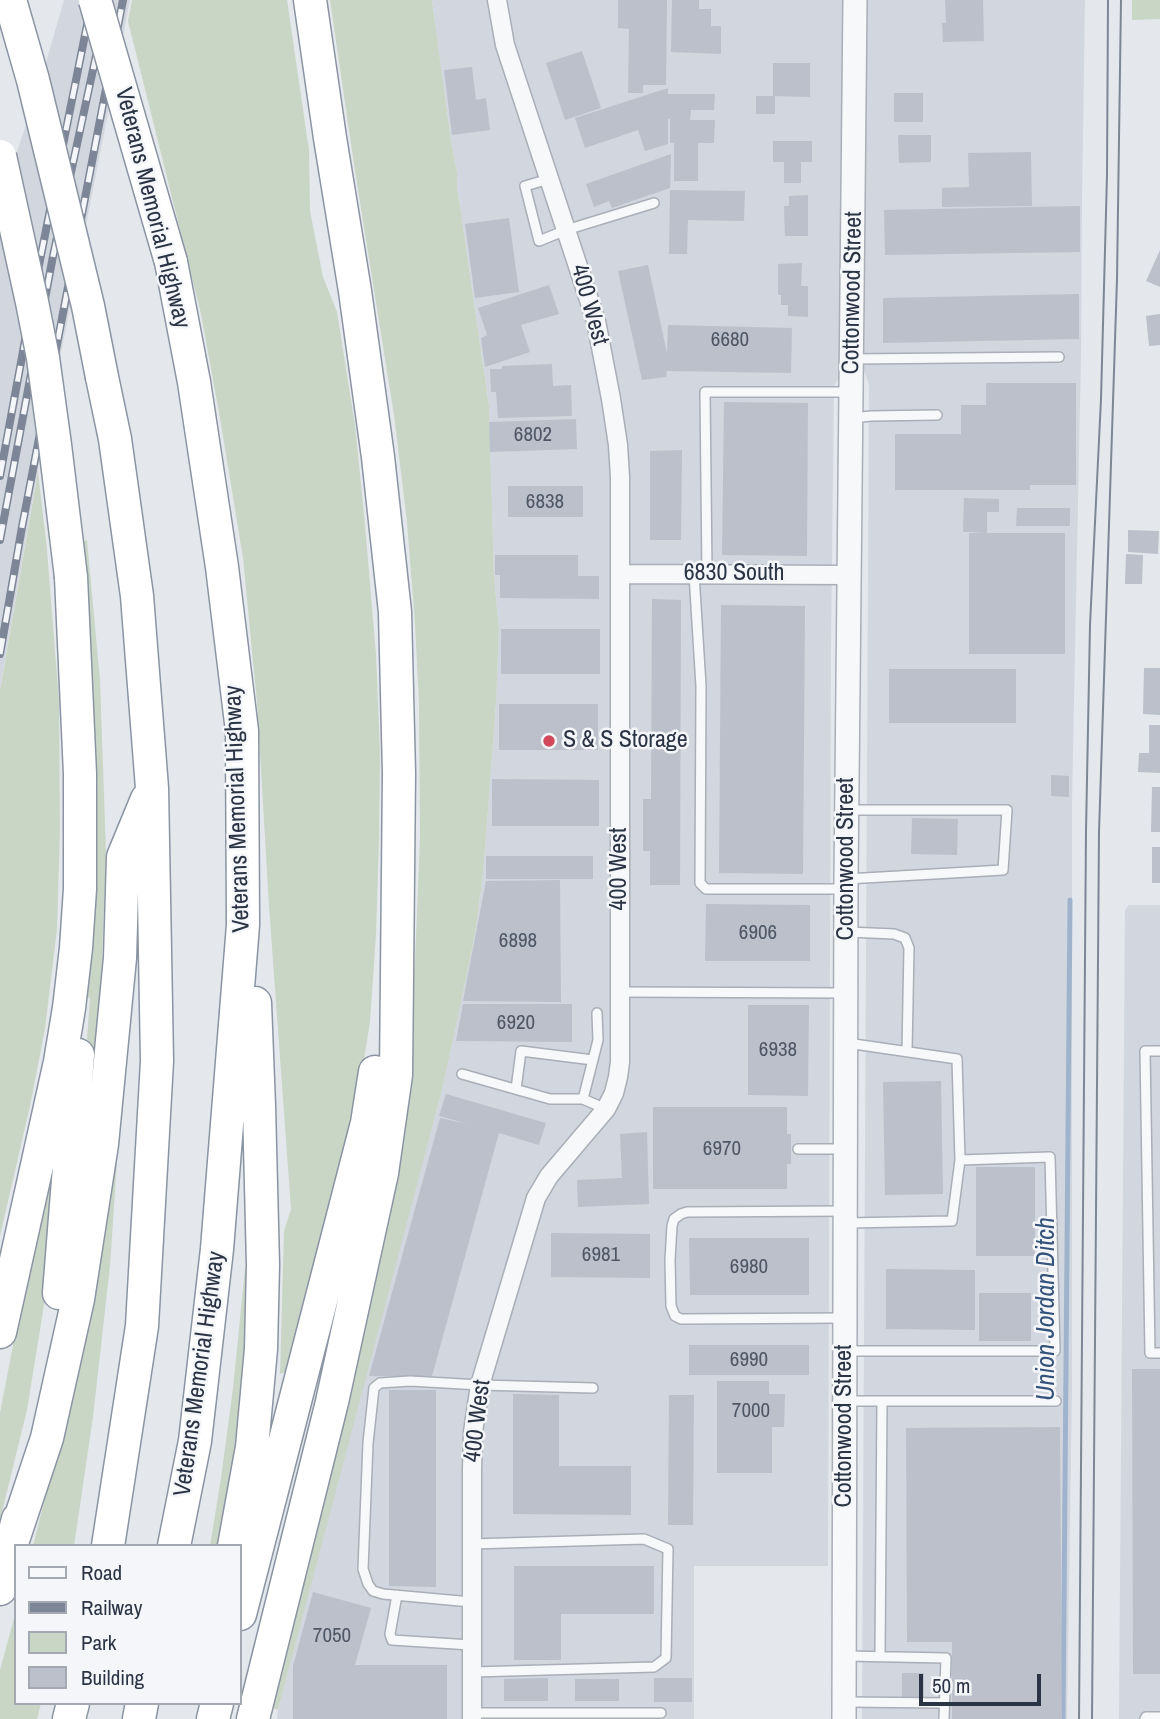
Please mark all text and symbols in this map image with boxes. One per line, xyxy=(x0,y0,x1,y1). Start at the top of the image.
street label: Veterans Memorial Highway xyxy=(108,85,196,331)
street label: Cottonwood Street xyxy=(837,211,869,375)
street label: 400 West xyxy=(564,261,614,349)
house number: 6680 xyxy=(711,327,749,353)
house number: 6802 xyxy=(514,422,552,448)
house number: 6838 xyxy=(526,489,564,515)
street label: 6830 South xyxy=(684,560,784,588)
street label: Veterans Memorial Highway xyxy=(219,685,257,933)
place label: S & S Storage xyxy=(563,727,688,755)
marker: S & S Storage xyxy=(541,733,557,749)
street label: Cottonwood Street xyxy=(833,777,861,941)
street label: 400 West xyxy=(606,828,634,910)
house number: 6906 xyxy=(739,920,777,946)
house number: 6898 xyxy=(499,928,537,954)
house number: 6920 xyxy=(497,1010,535,1036)
house number: 6938 xyxy=(759,1037,797,1063)
house number: 6970 xyxy=(703,1136,741,1162)
water label: Union Jordan Ditch xyxy=(1031,1217,1063,1401)
house number: 6981 xyxy=(582,1242,620,1268)
street label: Veterans Memorial Highway xyxy=(169,1250,231,1498)
house number: 6980 xyxy=(730,1254,768,1280)
street label: Cottonwood Street xyxy=(831,1344,859,1508)
house number: 6990 xyxy=(730,1347,768,1373)
street label: 400 West xyxy=(459,1378,497,1464)
house number: 7000 xyxy=(732,1398,770,1424)
legend xyxy=(14,1544,242,1705)
text: Road xyxy=(81,1558,122,1587)
text: Railway xyxy=(81,1593,142,1622)
house number: 7050 xyxy=(313,1623,351,1649)
text: Park xyxy=(81,1628,116,1657)
scale bar xyxy=(922,1660,1044,1704)
text: Building xyxy=(81,1663,144,1692)
text: 50 m xyxy=(932,1671,970,1700)

